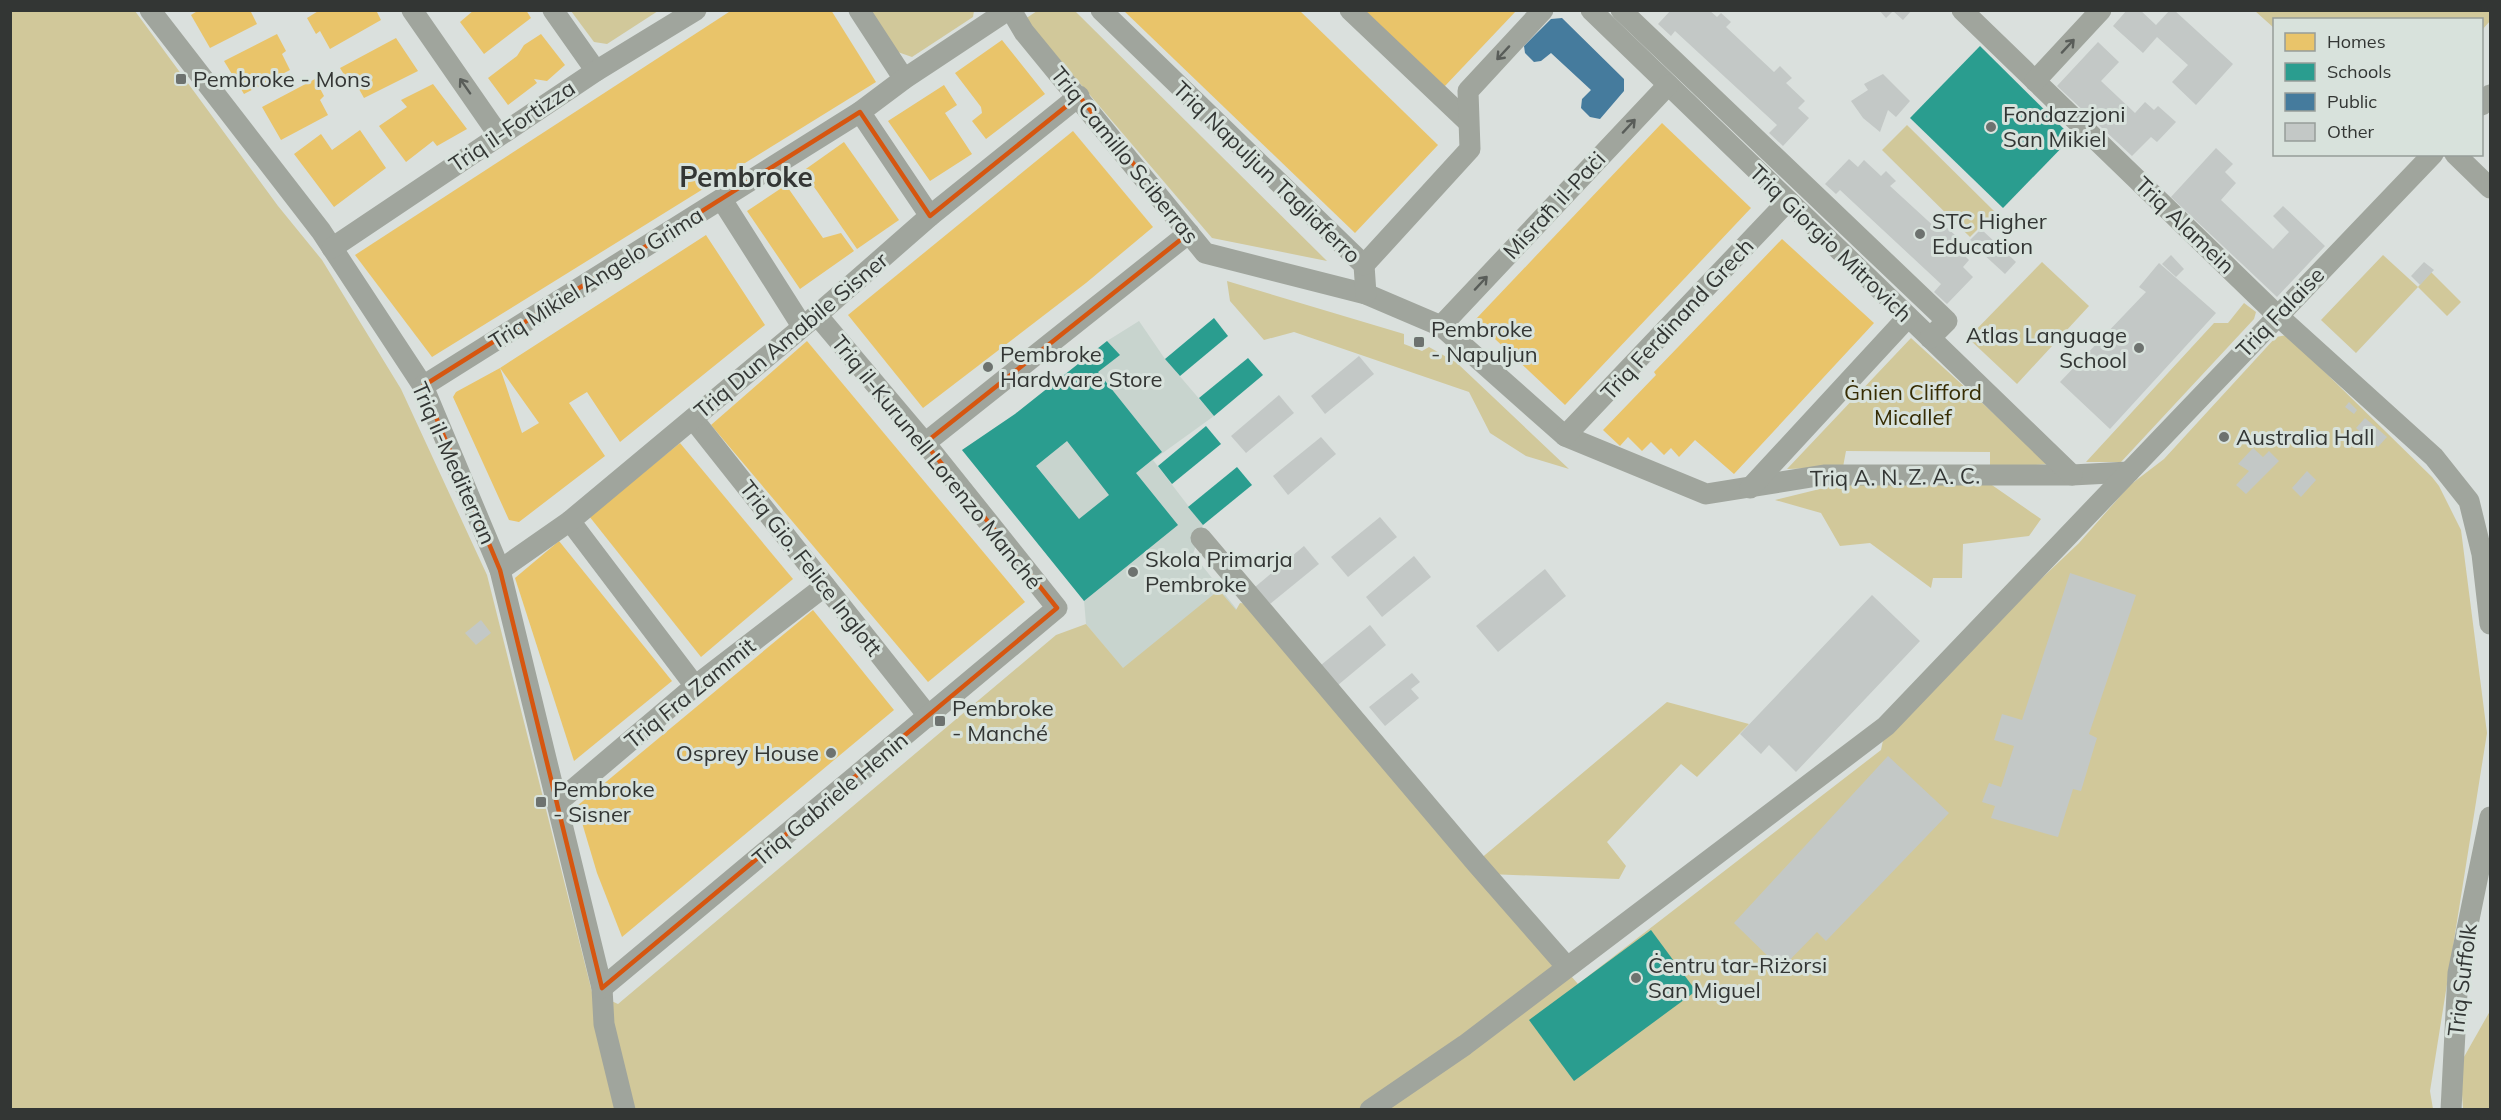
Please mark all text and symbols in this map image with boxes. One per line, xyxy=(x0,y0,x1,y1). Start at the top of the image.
legend xyxy=(2273,18,2483,156)
text: Homes xyxy=(2327,30,2386,53)
one-way arrow xyxy=(2061,38,2075,53)
one-way arrow xyxy=(1496,46,1510,61)
text: Schools xyxy=(2327,60,2392,83)
street label: Triq Camillo Sciberras xyxy=(1045,61,1205,249)
place label: Pembroke - Mons xyxy=(193,65,371,93)
marker: Pembroke - Mons xyxy=(174,72,188,86)
street label: Triq il-Fortizza xyxy=(444,74,580,178)
street label: Triq Napuljun Tagliaferro xyxy=(1167,75,1367,269)
one-way arrow xyxy=(459,79,471,95)
text: Public xyxy=(2327,90,2377,113)
place label: Fondazzjoni San Mikiel xyxy=(2003,100,2126,153)
one-way arrow xyxy=(1622,118,1636,133)
marker: Fondazzjoni San Mikiel xyxy=(1984,120,1998,134)
text: Other xyxy=(2327,120,2375,143)
street label: Misraħ il-Paċi xyxy=(1497,145,1611,265)
street label: Triq Giorgio Mitrovich xyxy=(1744,158,1918,328)
district label: Pembroke xyxy=(679,159,813,194)
street label: Triq Alamein xyxy=(2129,171,2241,279)
street label: Triq Mikiel Angelo Grima xyxy=(484,201,708,355)
place label: STC Higher Education xyxy=(1932,207,2047,260)
marker: STC Higher Education xyxy=(1913,227,1927,241)
street label: Triq Ferdinand Grech xyxy=(1595,232,1759,406)
street label: Triq Dun Amabile Sisner xyxy=(688,246,894,424)
street label: Triq Falaise xyxy=(2230,261,2330,363)
one-way arrow xyxy=(1474,276,1488,291)
place label: Pembroke - Napuljun xyxy=(1431,315,1538,368)
place label: Atlas Language School xyxy=(1966,321,2127,374)
street label: Triq il-Kurunell Lorenzo Manché xyxy=(826,329,1048,595)
marker: Pembroke - Napuljun xyxy=(1412,335,1426,349)
place label: Pembroke Hardware Store xyxy=(1000,340,1162,393)
marker: Atlas Language School xyxy=(2132,341,2146,355)
marker: Pembroke Hardware Store xyxy=(981,360,995,374)
street label: Triq il-Mediterran xyxy=(406,378,502,548)
park label: Ġnien Clifford Micallef xyxy=(1844,378,1982,431)
place label: Australia Hall xyxy=(2236,423,2374,451)
marker: Australia Hall xyxy=(2217,430,2231,444)
street label: Triq A. N. Z. A. C. xyxy=(1810,462,1980,492)
street label: Triq Gio. Felice Inglott xyxy=(734,475,889,662)
place label: Skola Primarja Pembroke xyxy=(1145,545,1293,598)
marker: Skola Primarja Pembroke xyxy=(1126,565,1140,579)
street label: Triq Fra Zammit xyxy=(619,631,761,754)
place label: Pembroke - Manché xyxy=(952,694,1054,747)
marker: Pembroke - Manché xyxy=(933,714,947,728)
street label: Triq Gabriele Henin xyxy=(747,726,913,872)
place label: Osprey House xyxy=(676,739,819,767)
marker: Osprey House xyxy=(824,746,838,760)
place label: Pembroke - Sisner xyxy=(553,775,655,828)
marker: Pembroke - Sisner xyxy=(534,795,548,809)
street label: Triq Suffolk xyxy=(2441,921,2483,1038)
place label: Ċentru tar-Riżorsi San Miguel xyxy=(1648,951,1827,1004)
marker: Ċentru tar-Riżorsi San Miguel xyxy=(1629,971,1643,985)

